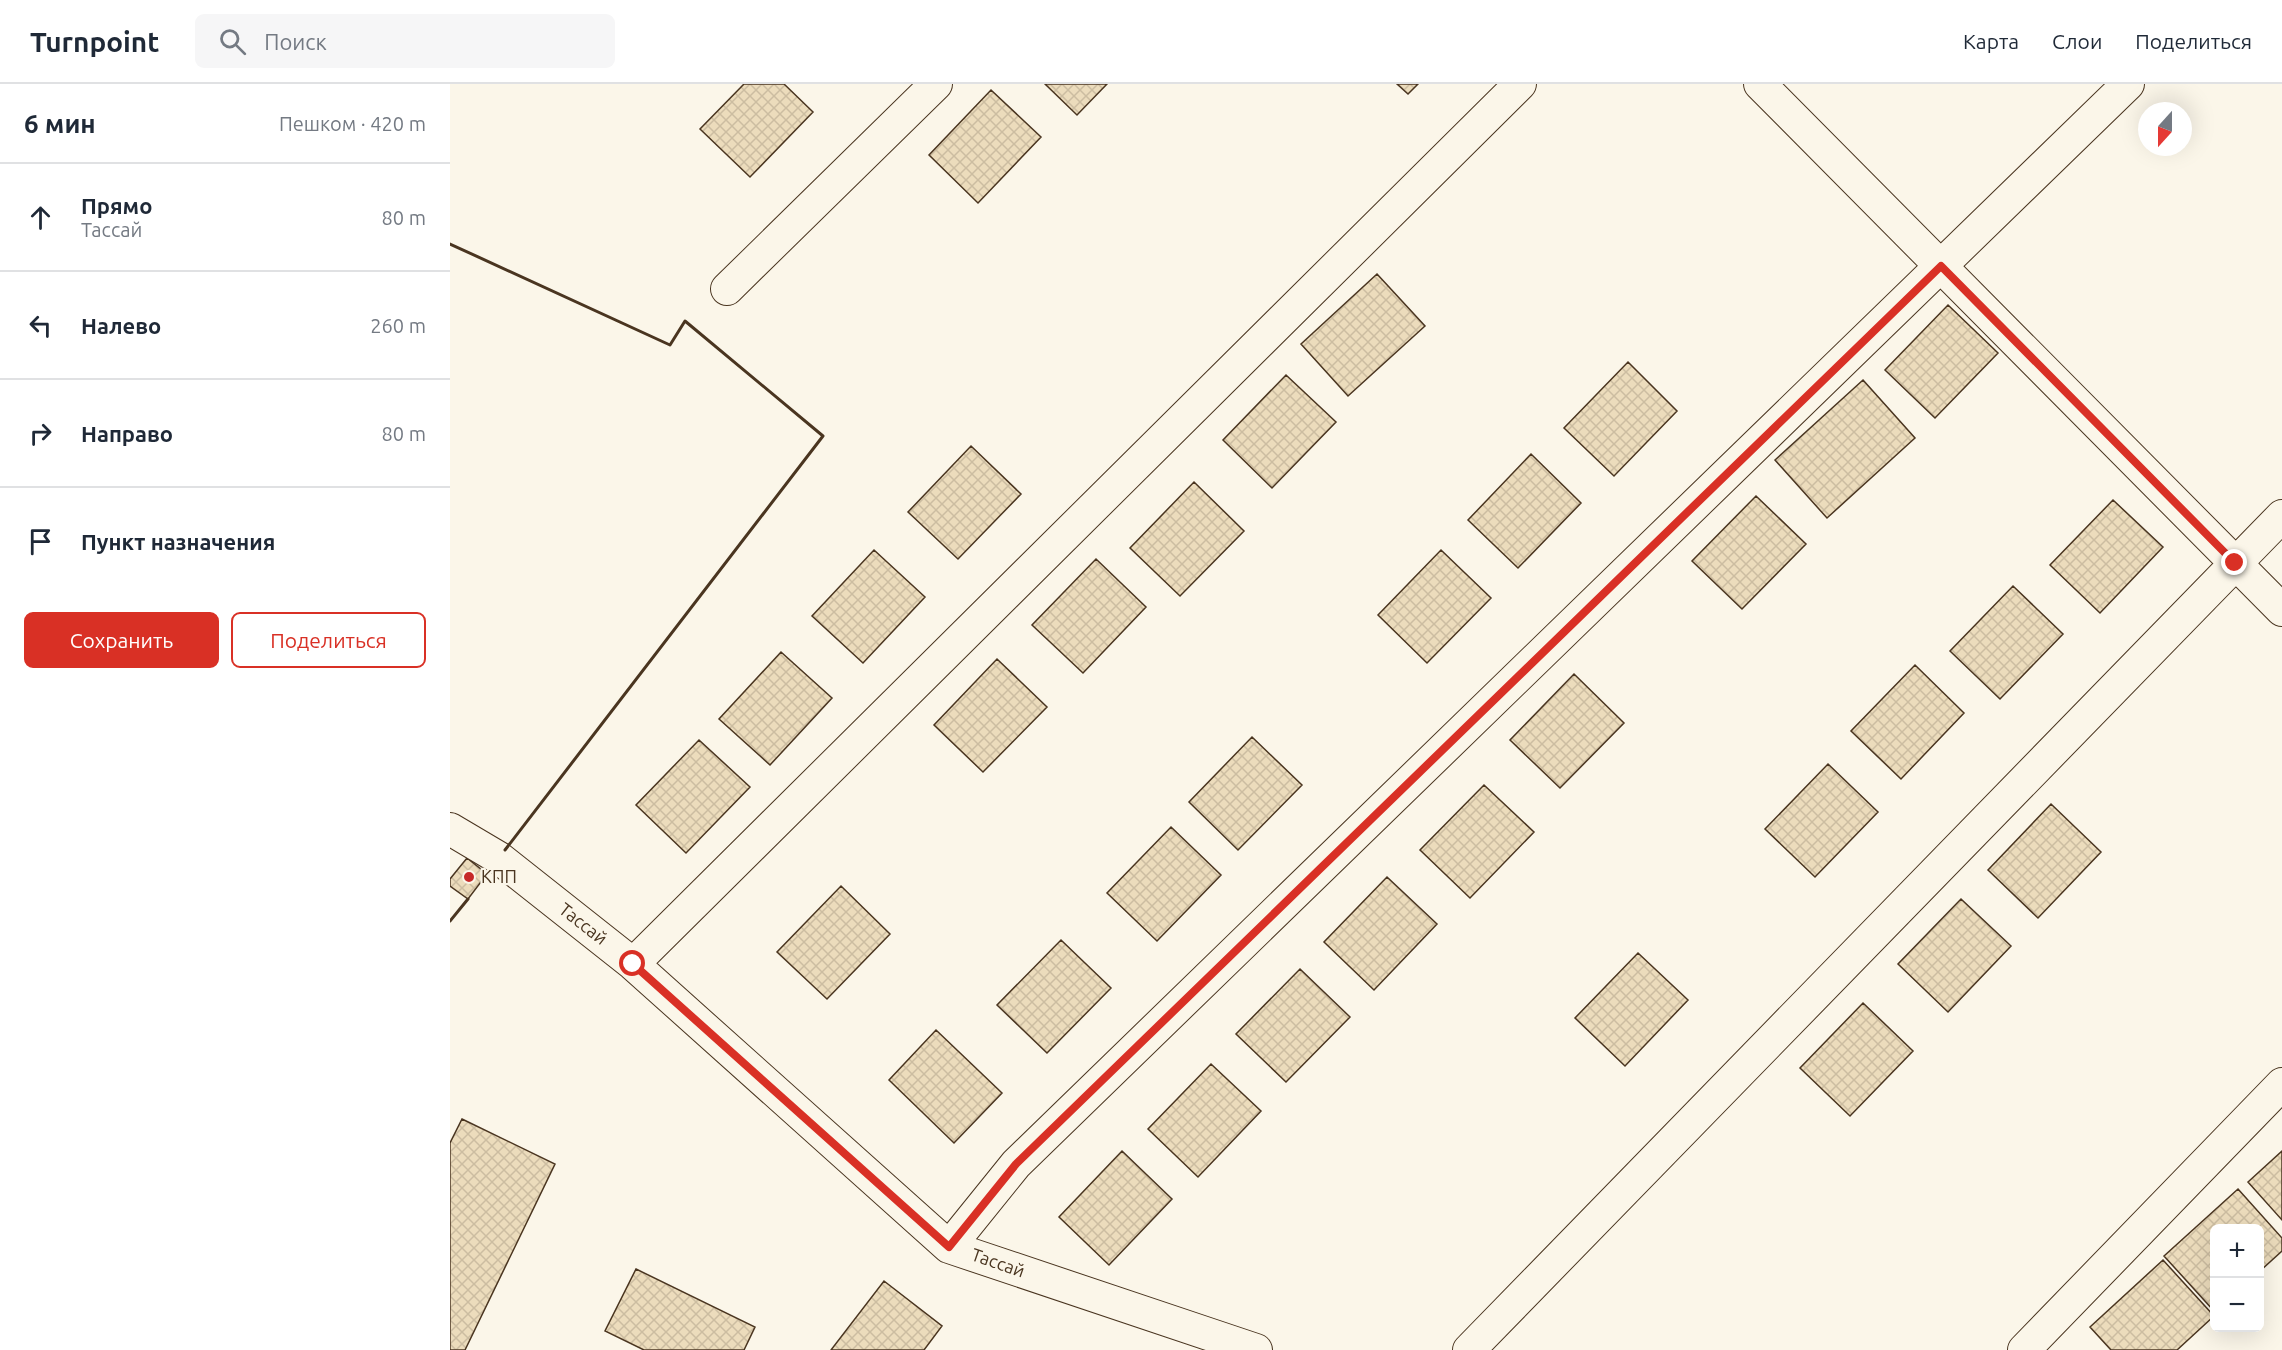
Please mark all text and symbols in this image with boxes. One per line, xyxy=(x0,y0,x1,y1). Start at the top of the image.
search box xyxy=(195,14,615,68)
icon: search xyxy=(216,25,249,58)
text: Turnpoint xyxy=(30,26,159,57)
text: Поиск xyxy=(264,29,327,54)
text: Карта xyxy=(1963,29,2019,53)
text: Слои xyxy=(2052,29,2102,53)
text: Поделиться xyxy=(2135,29,2252,53)
north arrow xyxy=(2138,102,2192,156)
text: 6 мин xyxy=(24,109,96,138)
text: Пешком · 420 m xyxy=(279,112,426,135)
text: Прямо xyxy=(81,193,152,218)
icon: ahead xyxy=(24,201,57,234)
text: 80 m xyxy=(382,206,426,229)
text: Тассай xyxy=(81,218,142,241)
icon: left xyxy=(24,309,57,342)
text: Налево xyxy=(81,313,161,338)
text: 260 m xyxy=(370,314,426,337)
icon: right xyxy=(24,417,57,450)
text: Направо xyxy=(81,421,173,446)
text: 80 m xyxy=(382,422,426,445)
icon: arrive xyxy=(24,525,57,558)
text: Пункт назначения xyxy=(81,529,275,554)
route end xyxy=(2221,549,2247,575)
button: Сохранить xyxy=(24,612,219,668)
button: Поделиться xyxy=(231,612,426,668)
place label: КПП xyxy=(481,866,517,886)
marker: КПП xyxy=(462,870,476,884)
street label: Тассай xyxy=(556,898,612,948)
route start xyxy=(619,950,645,976)
map controls xyxy=(2210,1224,2264,1332)
button: + xyxy=(2210,1224,2264,1278)
street label: Тассай xyxy=(969,1244,1028,1280)
button: − xyxy=(2210,1278,2264,1332)

